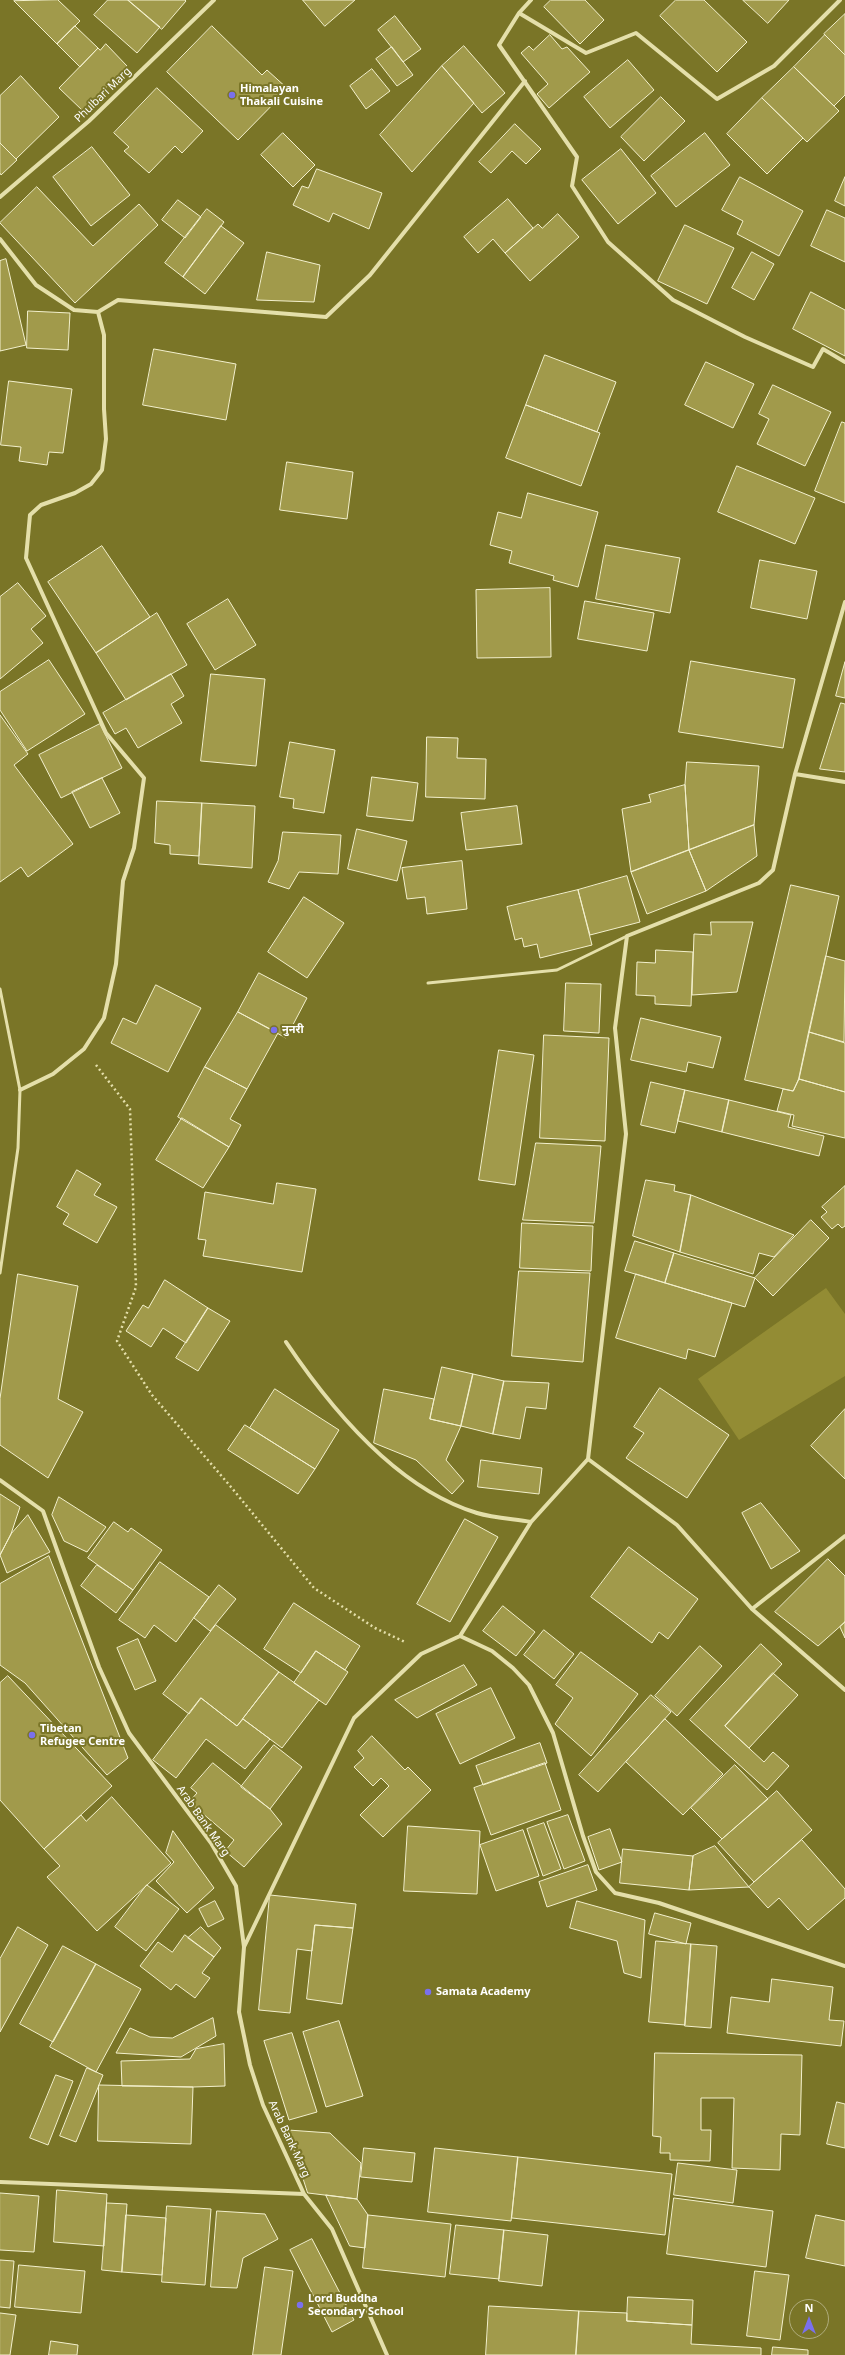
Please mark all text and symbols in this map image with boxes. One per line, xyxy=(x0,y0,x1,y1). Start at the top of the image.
street label: Phulbari Marg xyxy=(72,65,134,125)
place label: Himalayan Thakali Cuisine xyxy=(240,82,323,108)
marker: Himalayan Thakali Cuisine xyxy=(227,90,237,100)
place label: नुनरी xyxy=(282,1023,304,1037)
marker: नुनरी xyxy=(269,1025,279,1035)
place label: Tibetan Refugee Centre xyxy=(40,1722,125,1748)
marker: Tibetan Refugee Centre xyxy=(27,1730,37,1740)
street label: Arab Bank Marg xyxy=(174,1783,232,1859)
place label: Samata Academy xyxy=(436,1985,531,1999)
marker: Samata Academy xyxy=(423,1987,433,1997)
street label: Arab Bank Marg xyxy=(265,2098,313,2180)
place label: Lord Buddha Secondary School xyxy=(308,2292,404,2318)
north arrow xyxy=(789,2299,829,2339)
marker: Lord Buddha Secondary School xyxy=(295,2300,305,2310)
text: N xyxy=(805,2300,813,2315)

